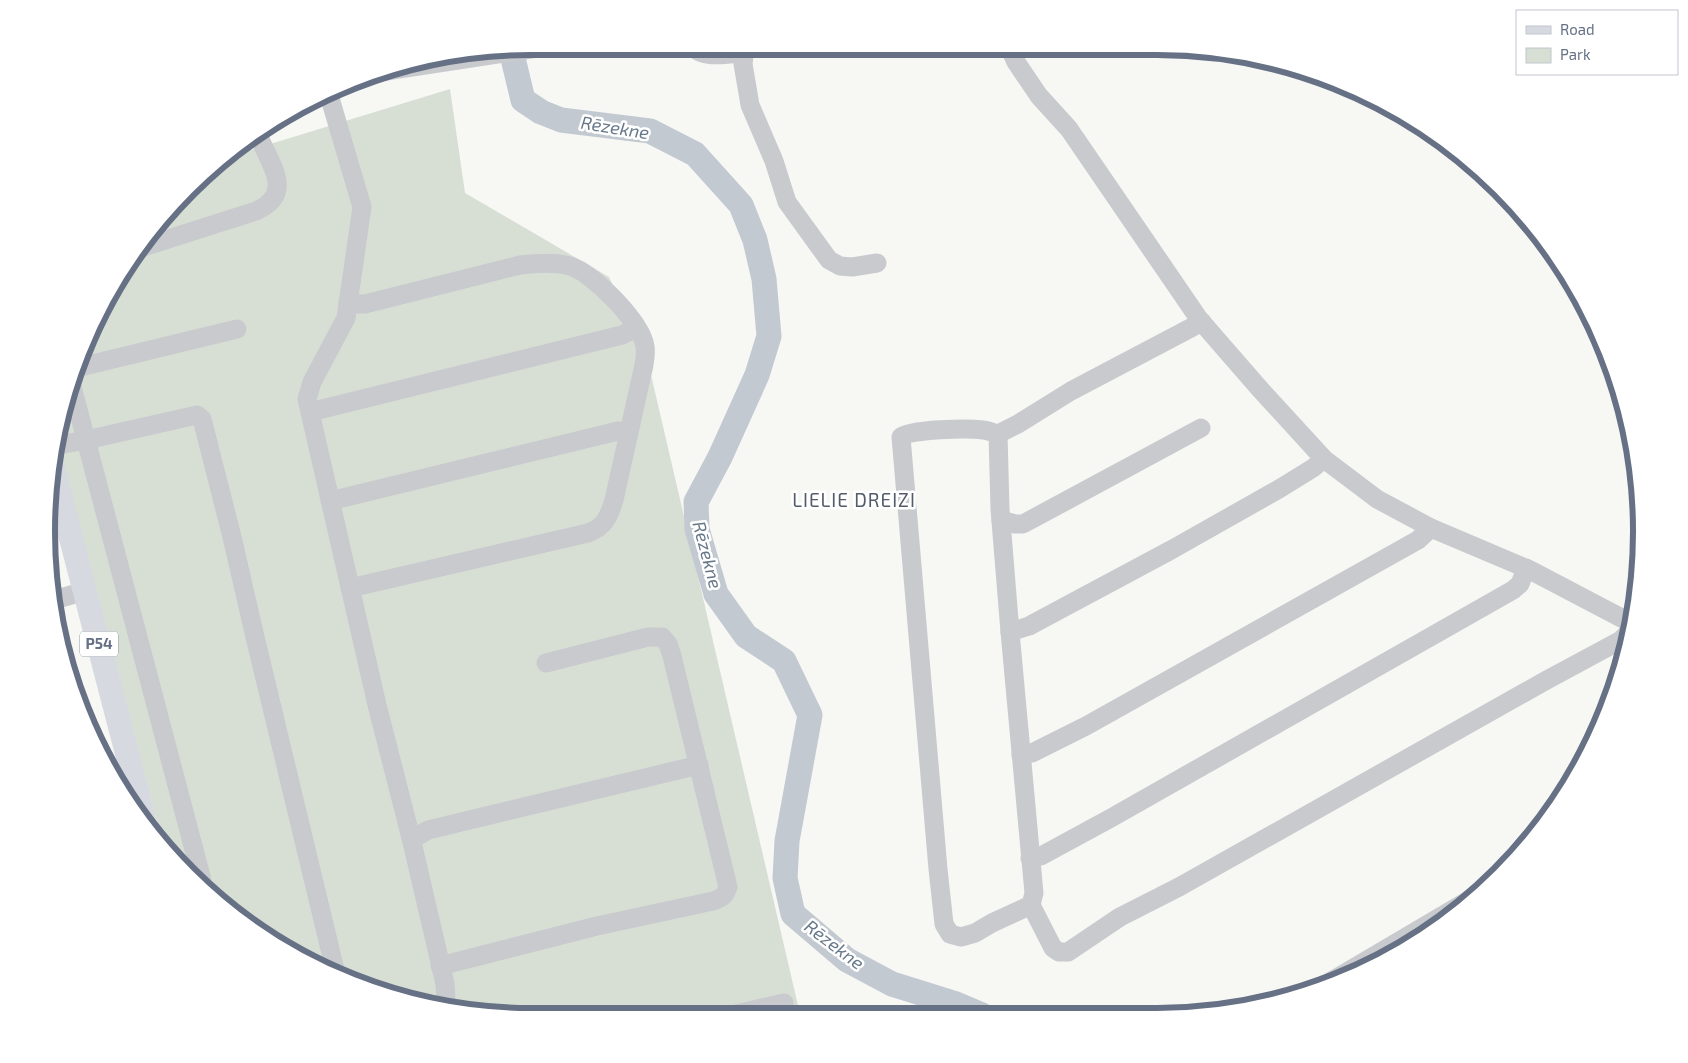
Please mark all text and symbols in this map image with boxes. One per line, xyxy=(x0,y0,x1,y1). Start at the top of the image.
legend xyxy=(1516,10,1678,75)
text: Road xyxy=(1560,20,1595,38)
text: Park xyxy=(1560,45,1591,63)
water label: Rēzekne xyxy=(579,111,651,143)
district label: LIELIE DREIZI xyxy=(792,488,916,511)
water label: Rēzekne xyxy=(688,519,728,591)
road number: P54 xyxy=(80,632,118,656)
water label: Rēzekne xyxy=(800,915,869,974)

